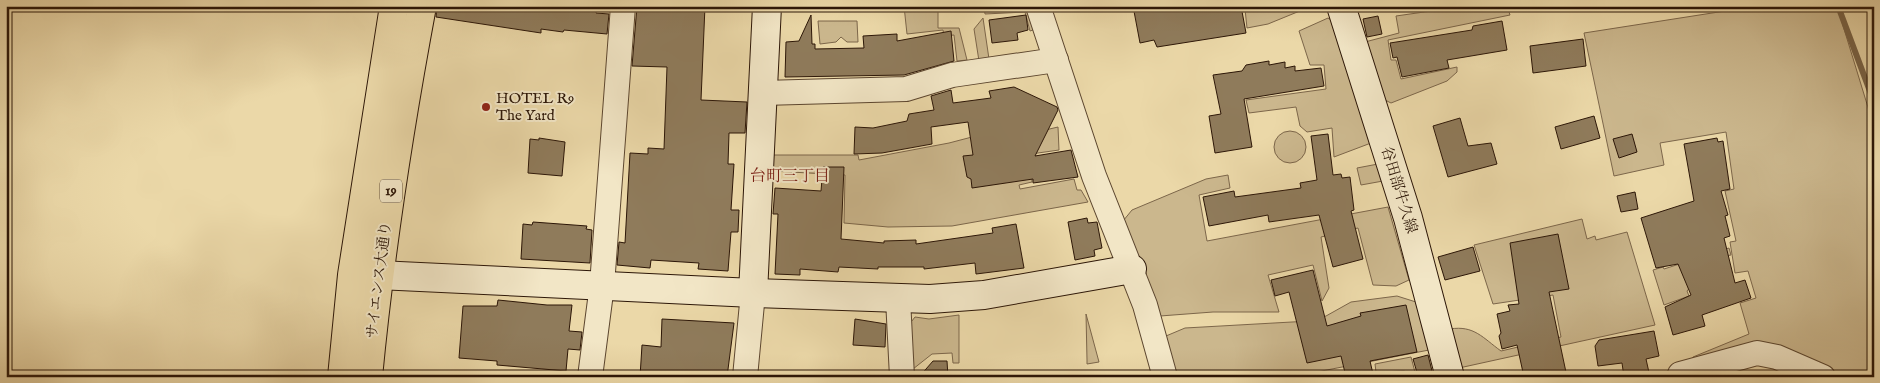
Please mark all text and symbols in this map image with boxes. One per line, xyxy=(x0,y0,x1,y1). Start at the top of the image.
place label: HOTEL R9 The Yard xyxy=(496,89,574,125)
marker: HOTEL R9 The Yard xyxy=(480,101,492,113)
street label: 谷田部牛久線 xyxy=(1377,144,1421,236)
district label: 台町三丁目 xyxy=(750,167,830,187)
road number: 19 xyxy=(380,180,402,202)
street label: サイエンス大通り xyxy=(362,220,396,340)

